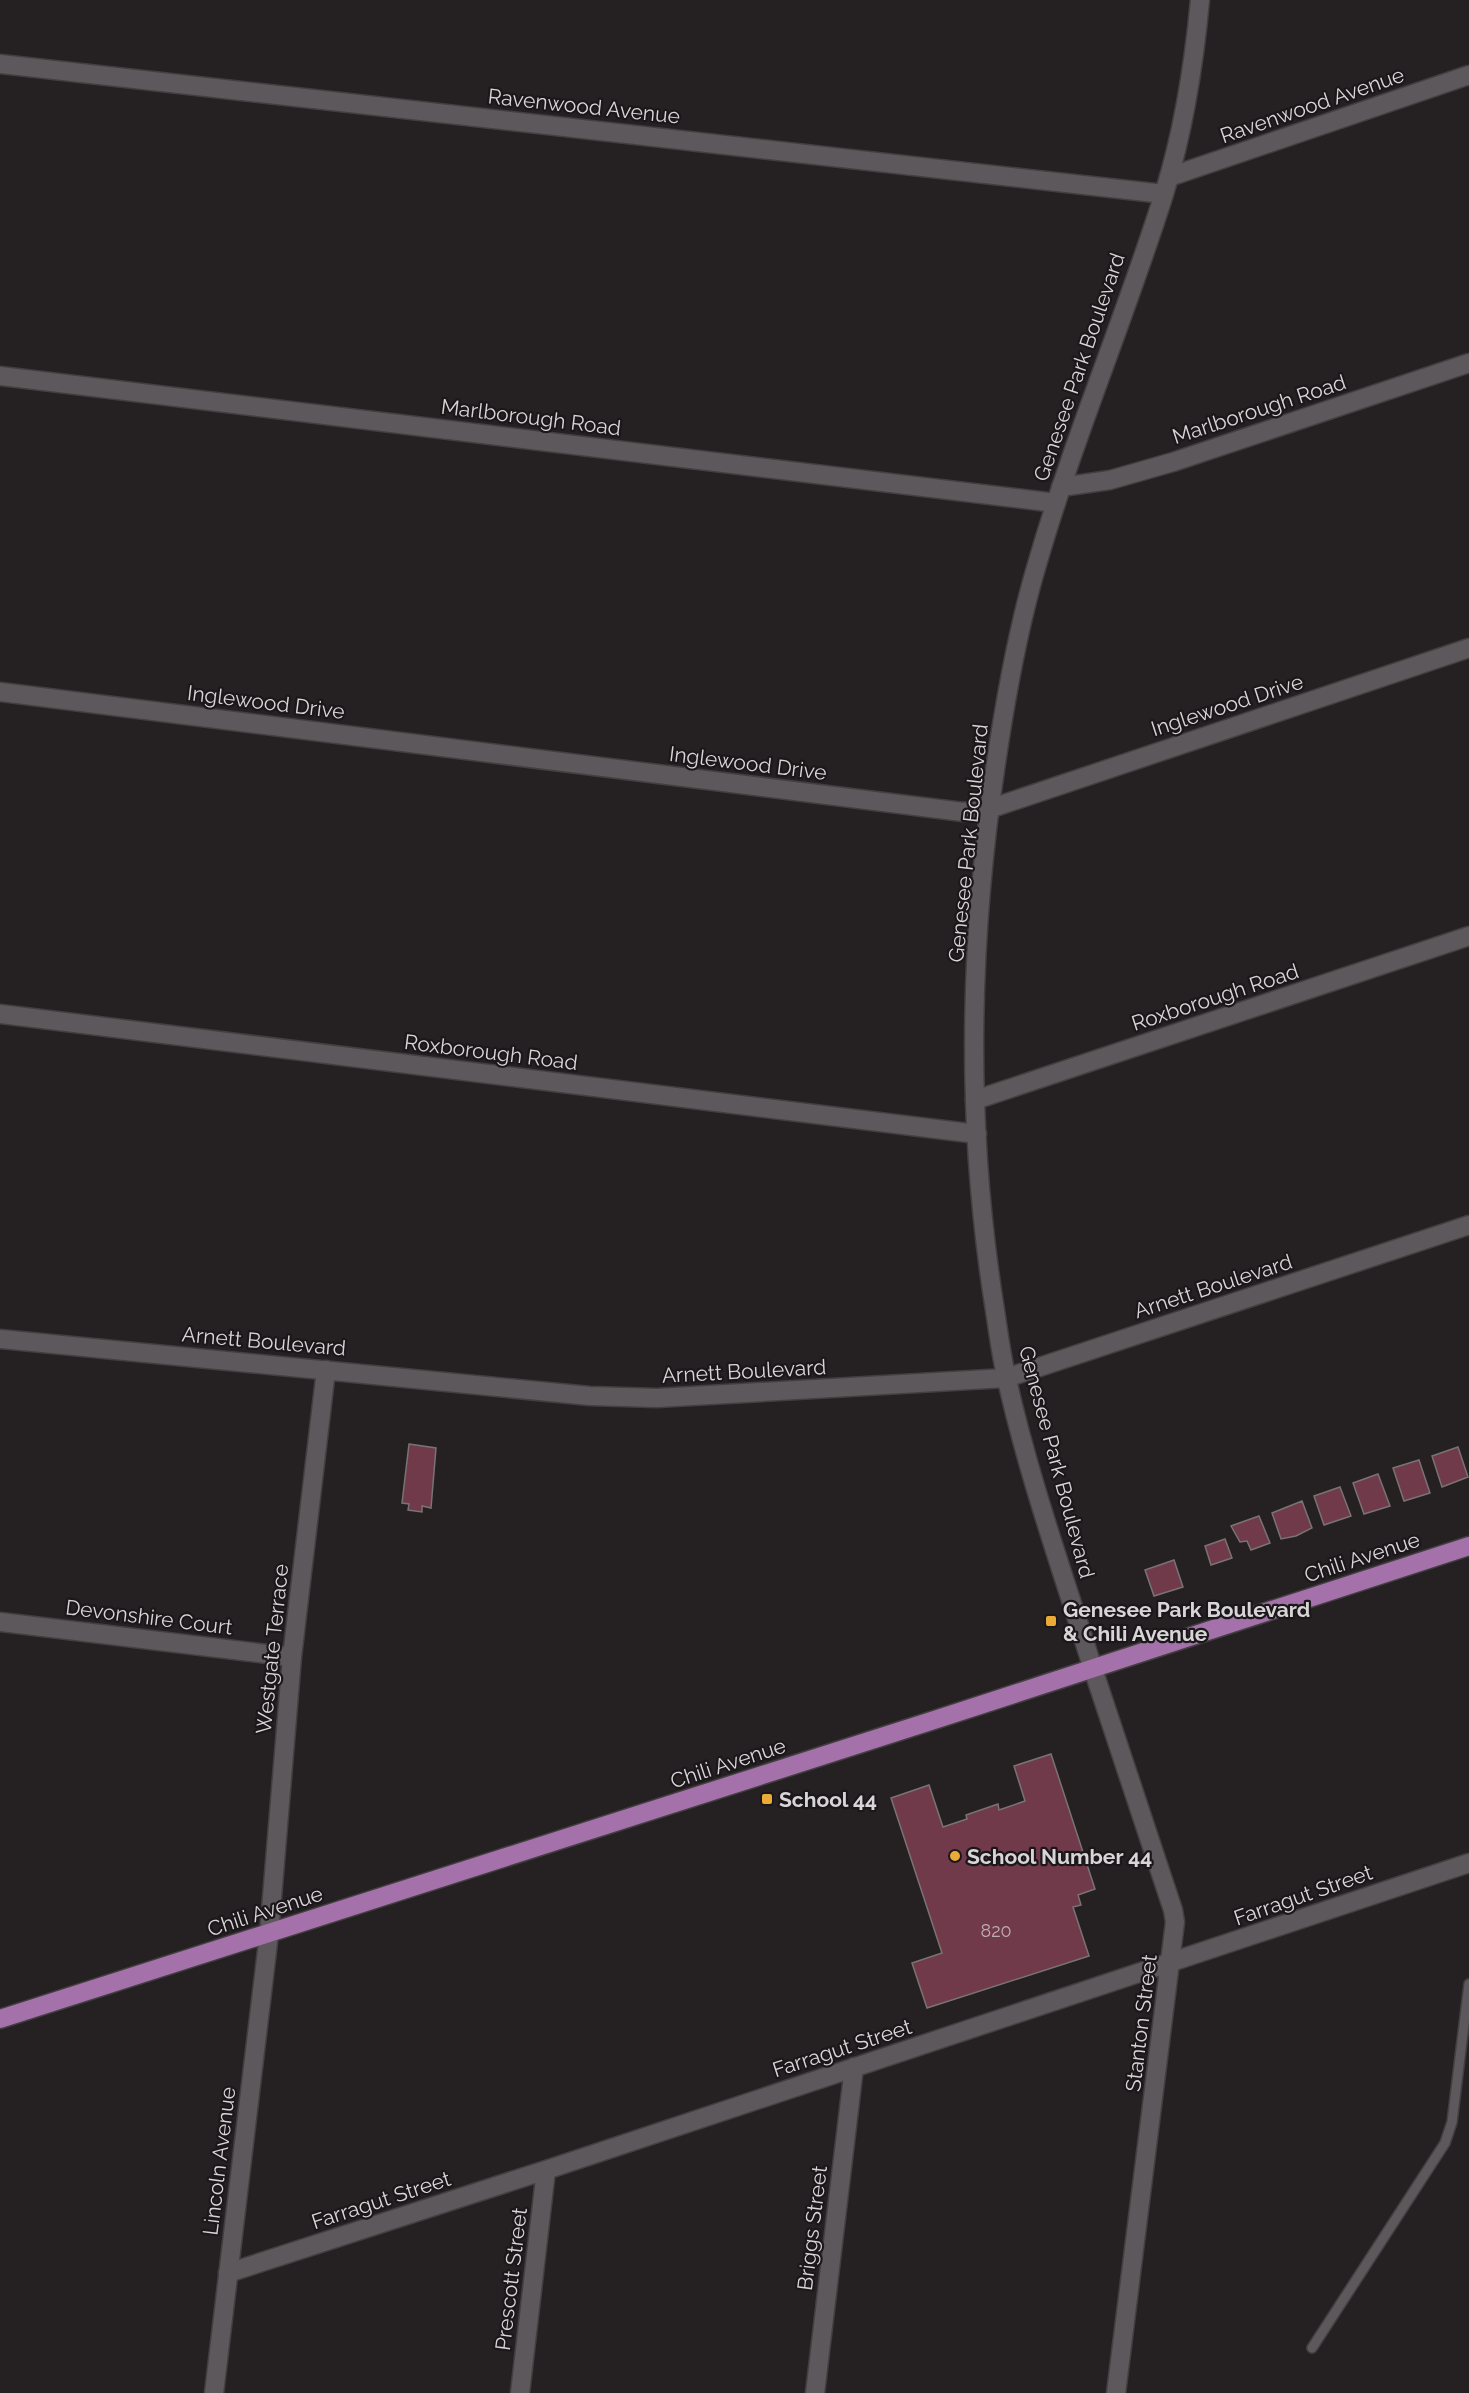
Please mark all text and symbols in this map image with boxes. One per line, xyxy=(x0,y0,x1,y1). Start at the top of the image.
street label: Ravenwood Avenue xyxy=(1217,62,1407,148)
street label: Ravenwood Avenue xyxy=(487,83,681,129)
street label: Genesee Park Boulevard xyxy=(1028,250,1130,484)
street label: Marlborough Road xyxy=(1169,369,1349,449)
street label: Marlborough Road xyxy=(440,394,622,440)
street label: Inglewood Drive xyxy=(1148,669,1306,741)
street label: Inglewood Drive xyxy=(186,680,346,724)
street label: Genesee Park Boulevard xyxy=(943,723,993,963)
street label: Inglewood Drive xyxy=(668,741,828,785)
street label: Roxborough Road xyxy=(1128,958,1302,1036)
street label: Roxborough Road xyxy=(403,1029,579,1075)
street label: Arnett Boulevard xyxy=(1131,1249,1295,1323)
street label: Arnett Boulevard xyxy=(181,1321,347,1361)
street label: Genesee Park Boulevard xyxy=(1014,1343,1100,1581)
street label: Arnett Boulevard xyxy=(661,1354,827,1388)
street label: Chili Avenue xyxy=(1301,1527,1423,1587)
street label: Westgate Terrace xyxy=(251,1563,293,1735)
street label: Devonshire Court xyxy=(64,1594,234,1640)
place label: Genesee Park Boulevard & Chili Avenue xyxy=(1063,1597,1310,1646)
marker: Genesee Park Boulevard & Chili Avenue xyxy=(1044,1614,1058,1628)
street label: Chili Avenue xyxy=(667,1733,789,1793)
place label: School 44 xyxy=(779,1787,877,1812)
marker: School 44 xyxy=(760,1792,774,1806)
place label: School Number 44 xyxy=(967,1844,1152,1869)
marker: School Number 44 xyxy=(948,1849,962,1863)
street label: Farragut Street xyxy=(1231,1860,1375,1930)
street label: Chili Avenue xyxy=(204,1881,326,1941)
house number: 820 xyxy=(980,1920,1012,1941)
street label: Stanton Street xyxy=(1120,1953,1162,2093)
street label: Farragut Street xyxy=(769,2014,915,2082)
street label: Lincoln Avenue xyxy=(197,2085,241,2237)
street label: Briggs Street xyxy=(792,2164,832,2292)
street label: Farragut Street xyxy=(308,2166,454,2234)
street label: Prescott Street xyxy=(490,2206,532,2352)

